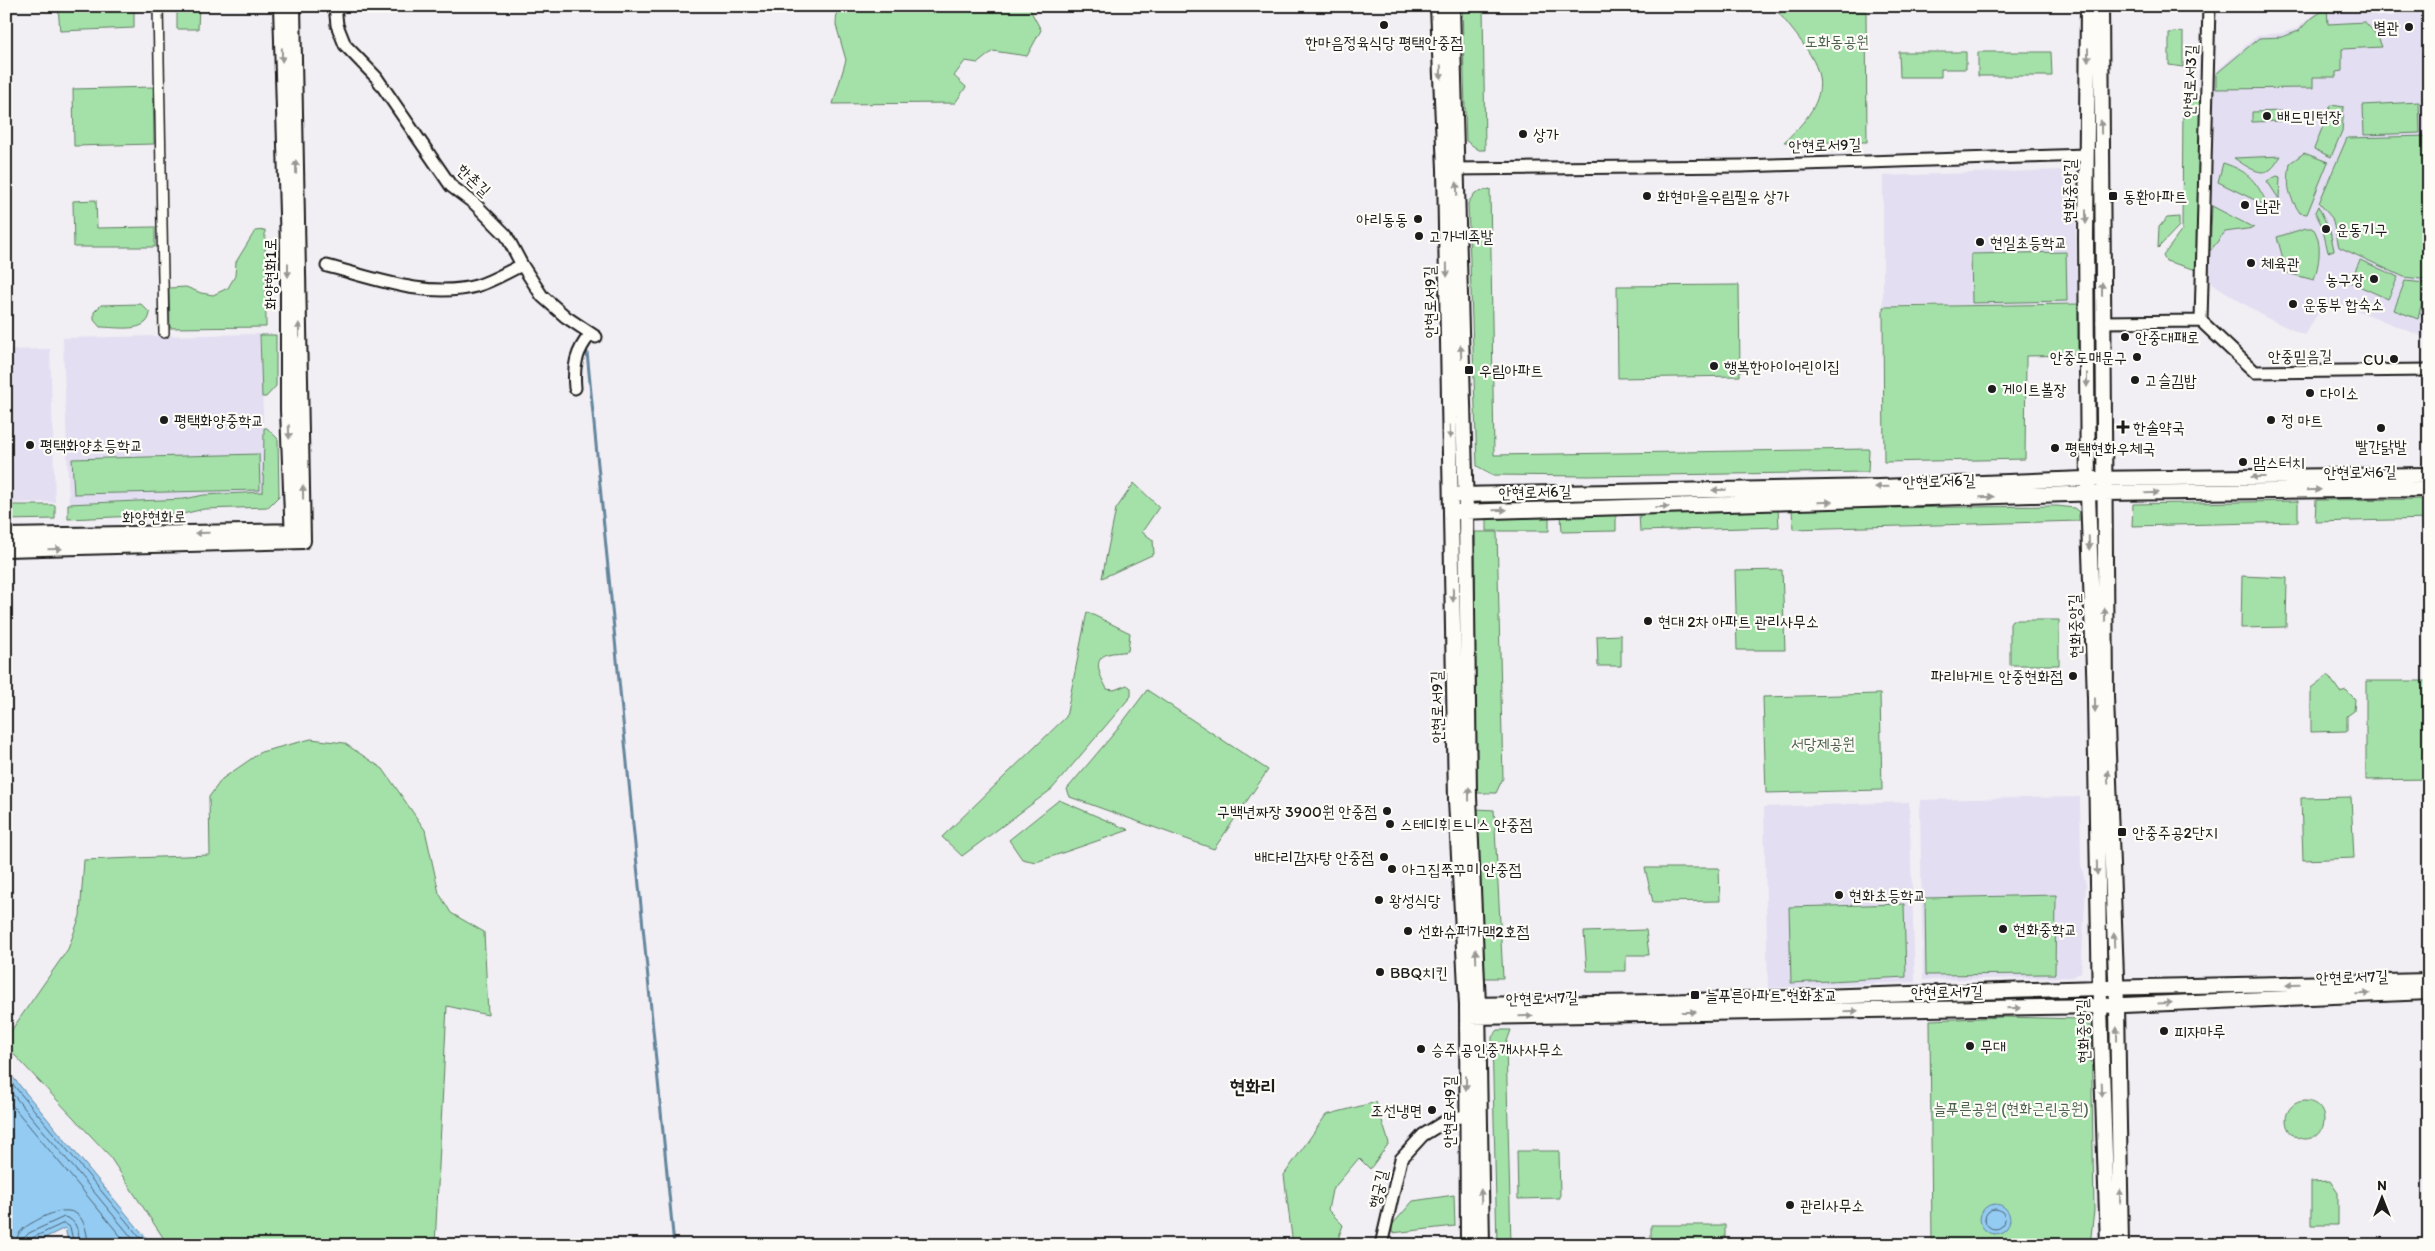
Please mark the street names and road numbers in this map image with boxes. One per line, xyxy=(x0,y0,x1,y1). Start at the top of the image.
street label: 안현로서3길 xyxy=(2179,44,2201,118)
street label: 안현로서9길 xyxy=(1788,134,1862,156)
street label: 현화중앙길 xyxy=(2060,159,2079,223)
street label: 한촌길 xyxy=(453,160,495,200)
street label: 화양현화1로 xyxy=(261,238,280,310)
street label: 안현로서9길 xyxy=(1420,265,1440,339)
street label: 안중믿음길 xyxy=(2268,346,2332,366)
street label: 안현로서6길 xyxy=(2323,462,2397,482)
street label: 안현로서6길 xyxy=(1902,470,1976,492)
street label: 안현로서6길 xyxy=(1498,481,1572,503)
street label: 화양현화로 xyxy=(122,507,186,527)
street label: 현화중앙길 xyxy=(2064,593,2086,658)
street label: 안현로서9길 xyxy=(1427,670,1447,744)
street label: 안현로서7길 xyxy=(2316,966,2389,988)
street label: 안현로서7길 xyxy=(1911,982,1983,1002)
street label: 안현로서7길 xyxy=(1506,987,1579,1009)
street label: 현화중앙길 xyxy=(2072,998,2094,1063)
street label: 안현로서9길 xyxy=(1440,1076,1459,1148)
street label: 행궁길 xyxy=(1365,1168,1391,1210)

